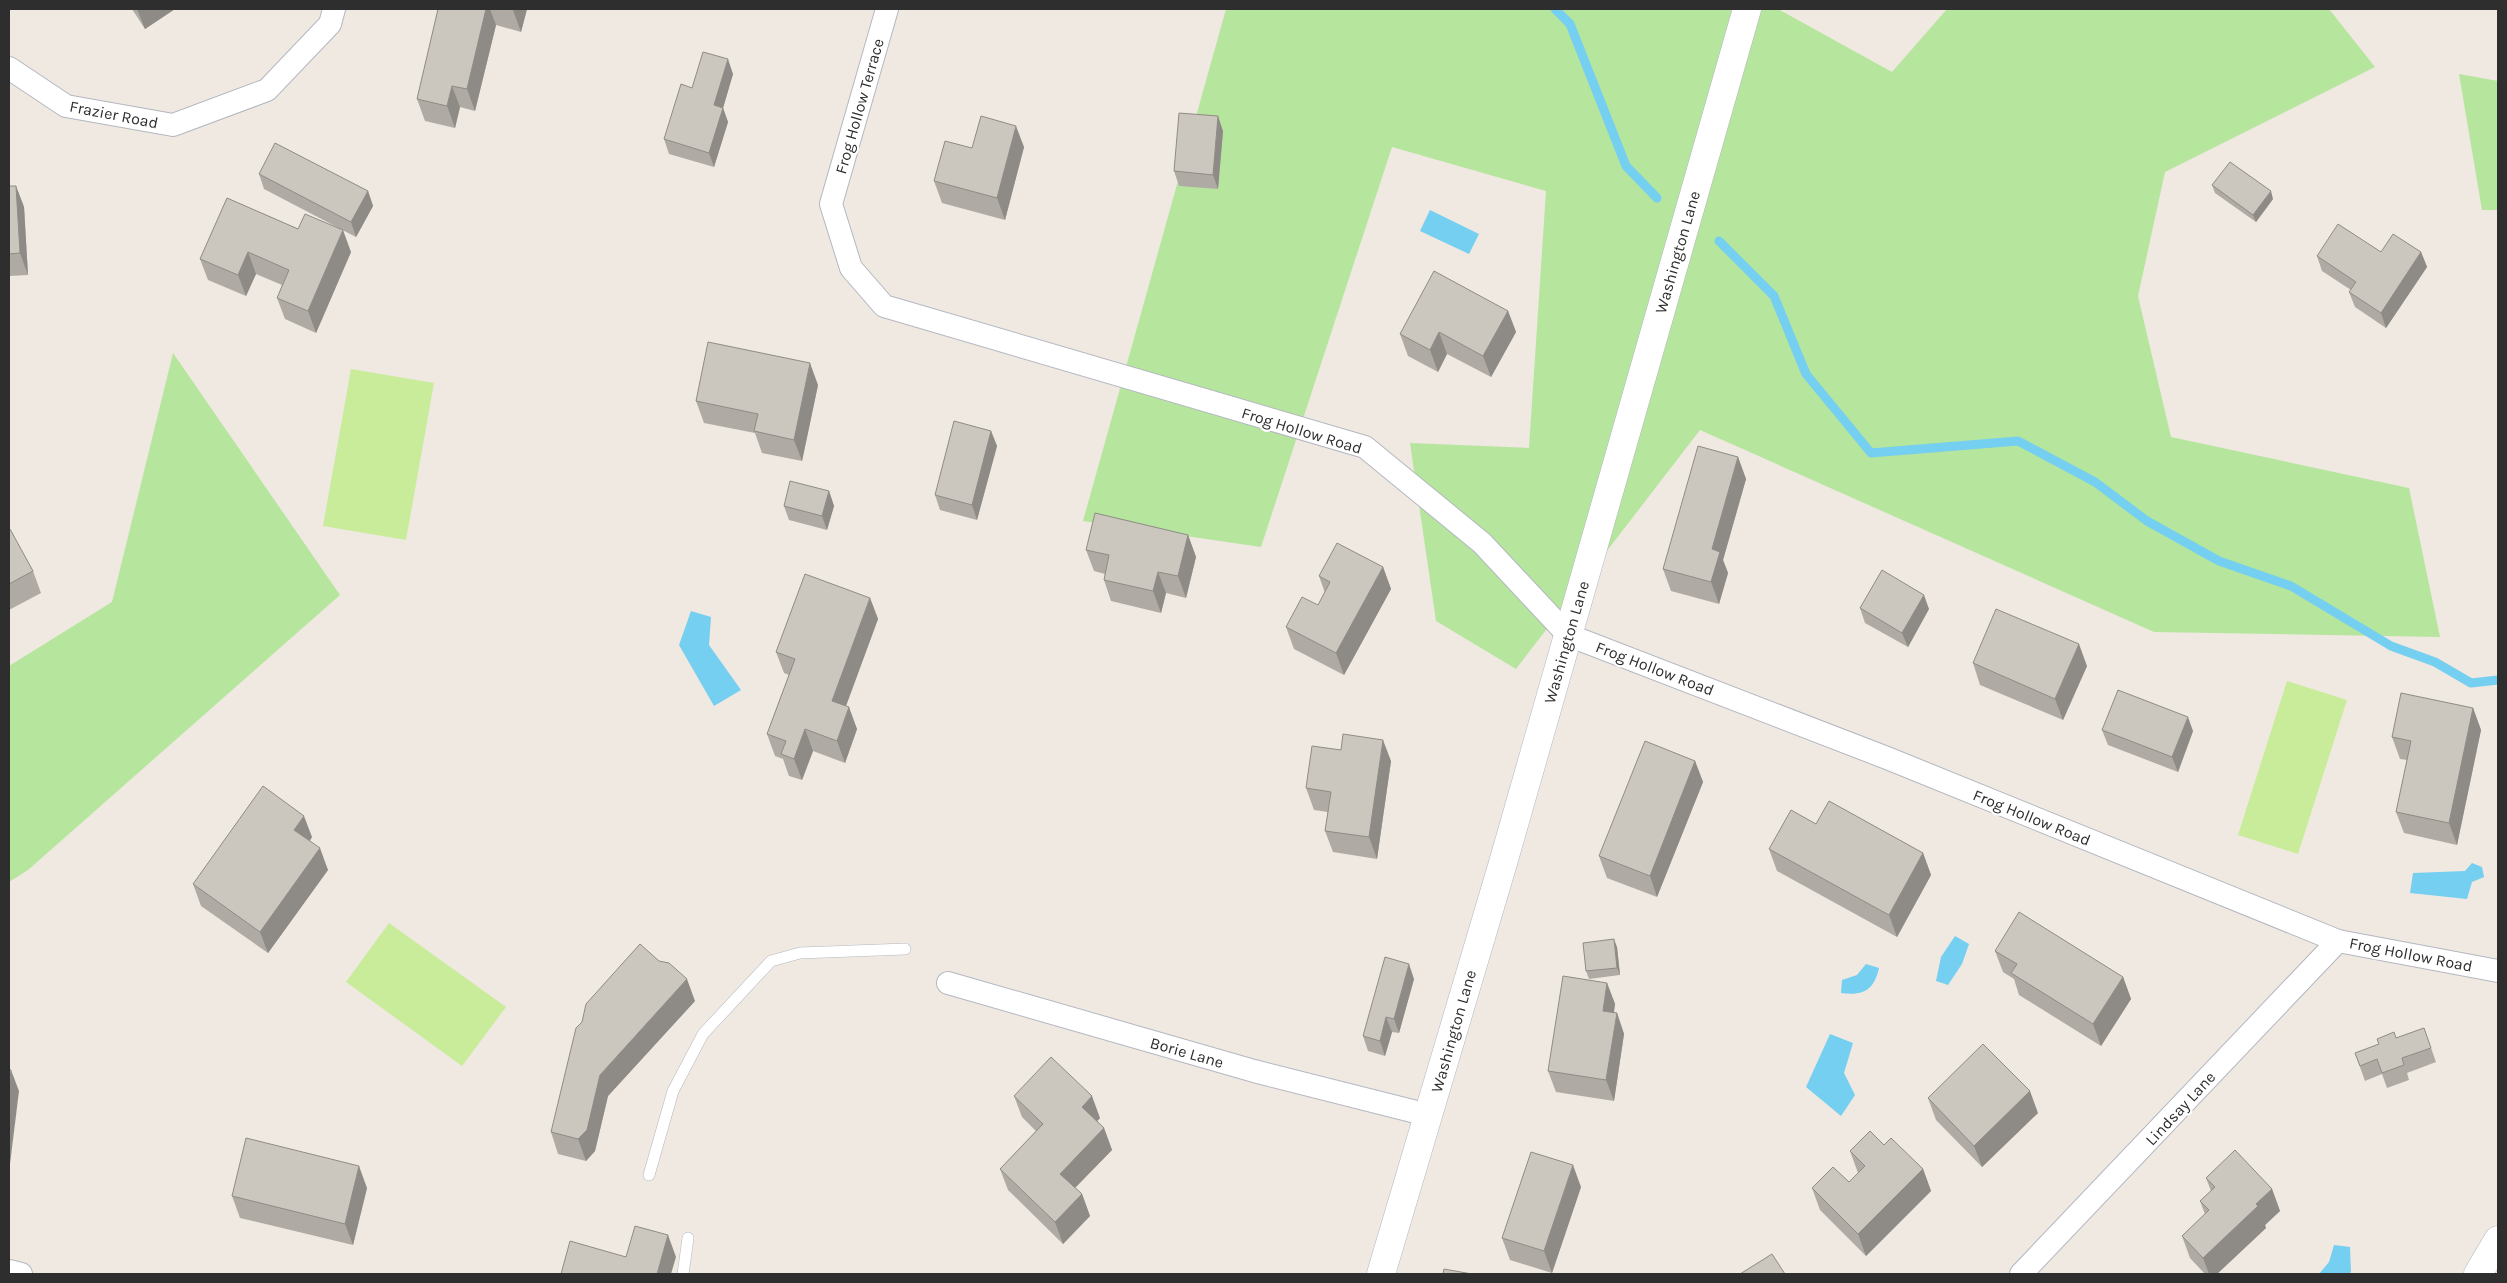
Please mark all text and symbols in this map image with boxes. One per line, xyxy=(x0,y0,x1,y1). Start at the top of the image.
street label: Frog Hollow Terrace xyxy=(831,36,888,176)
street label: Frazier Road xyxy=(68,97,160,132)
street label: Washington Lane xyxy=(1651,189,1704,316)
street label: Frog Hollow Road xyxy=(1239,403,1364,458)
street label: Washington Lane xyxy=(1540,579,1593,706)
street label: Frog Hollow Road xyxy=(1593,637,1717,700)
street label: Frog Hollow Road xyxy=(1970,785,2093,850)
street label: Frog Hollow Road xyxy=(2348,933,2474,976)
street label: Washington Lane xyxy=(1427,968,1480,1095)
street label: Borie Lane xyxy=(1148,1033,1226,1072)
street label: Lindsay Lane xyxy=(2141,1067,2219,1149)

